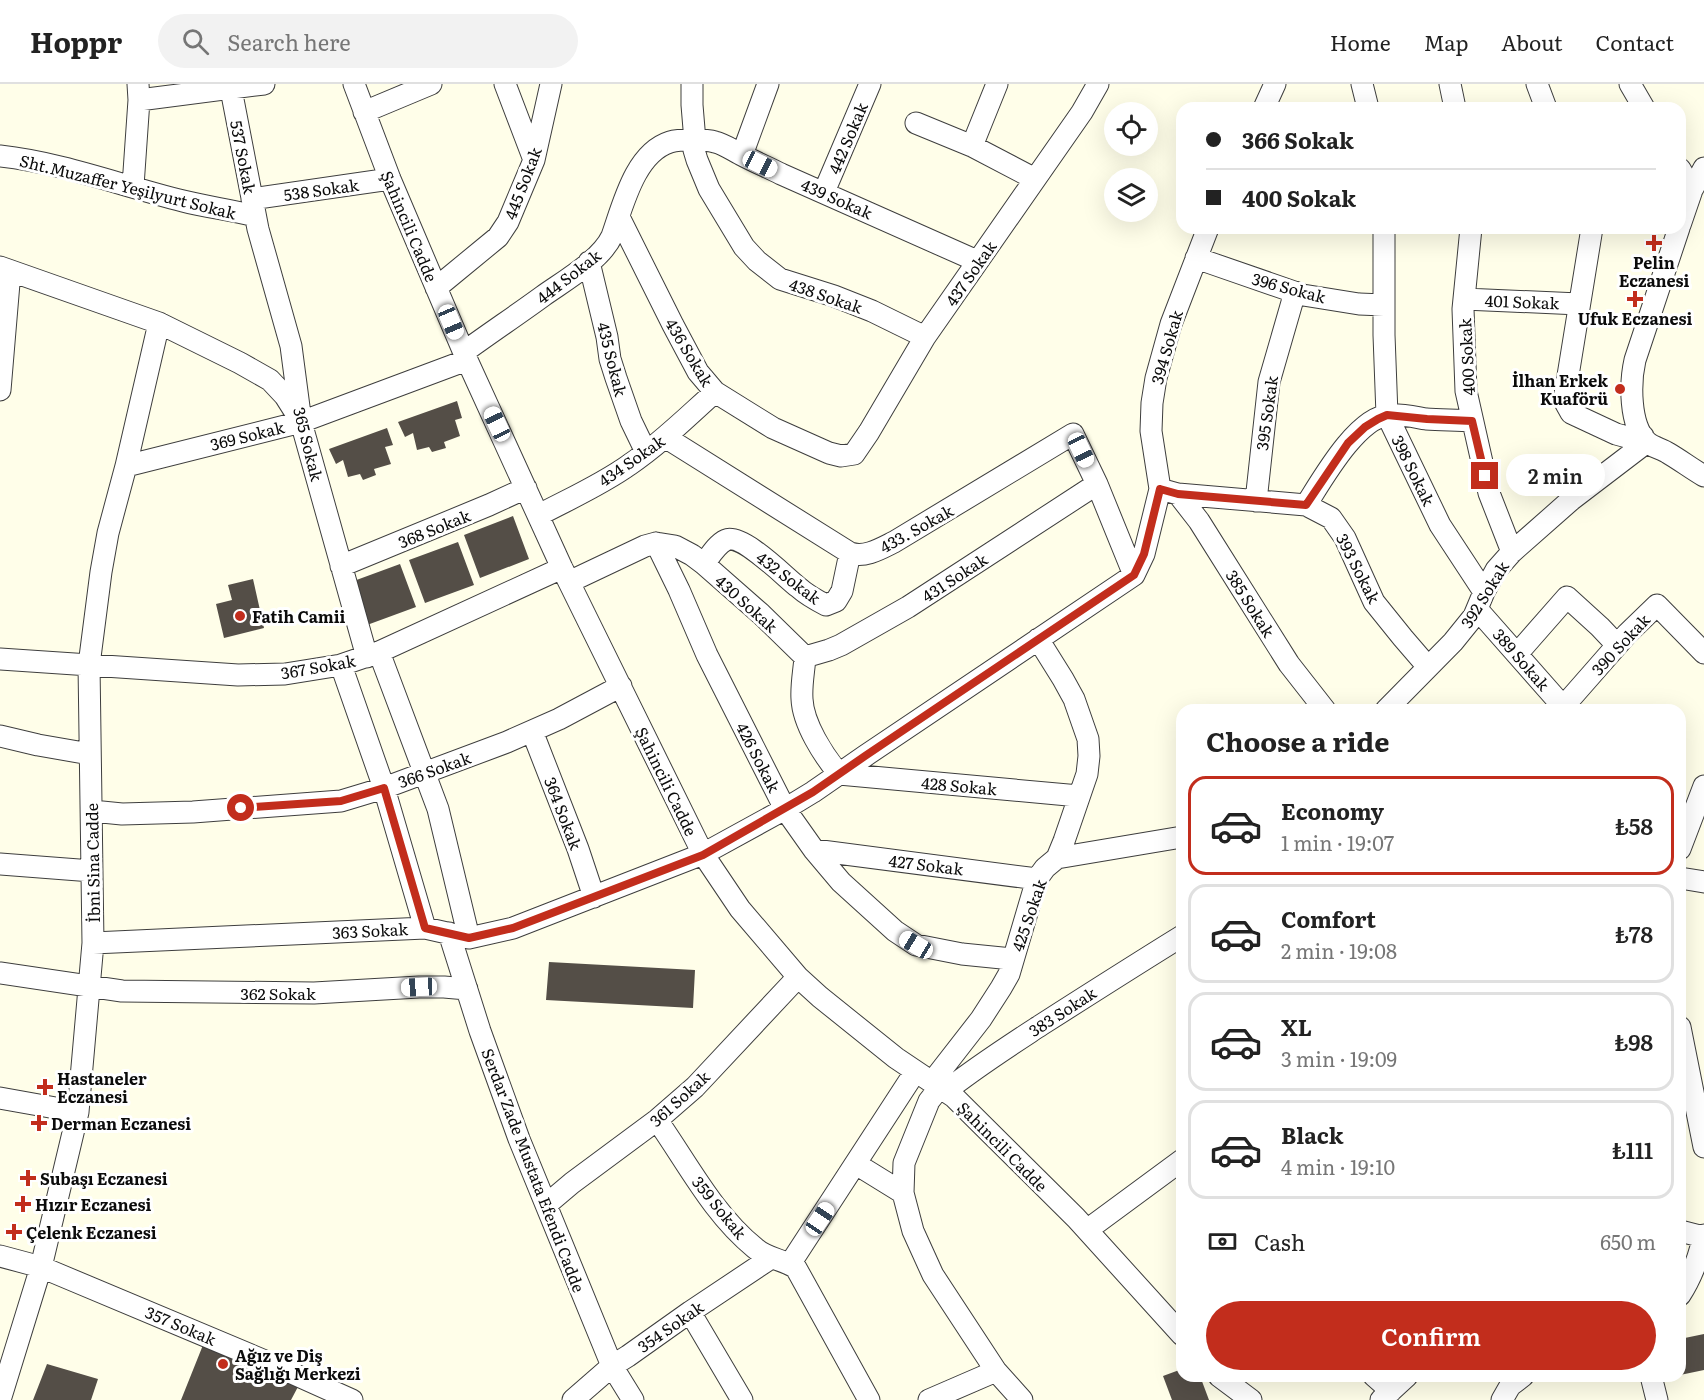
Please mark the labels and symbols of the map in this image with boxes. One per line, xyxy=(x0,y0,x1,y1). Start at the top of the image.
street label: 442 Sokak xyxy=(821,98,873,178)
street label: 537 Sokak xyxy=(225,118,263,196)
street label: 445 Sokak xyxy=(497,143,547,223)
street label: Sht.Muzaffer Yeşilyurt Sokak xyxy=(17,147,239,225)
car xyxy=(740,148,780,180)
street label: Şahincili Cadde xyxy=(376,167,444,285)
street label: 538 Sokak xyxy=(282,172,360,206)
street label: 439 Sokak xyxy=(797,172,877,224)
street label: 437 Sokak xyxy=(939,235,1002,311)
marker: Pelin Eczanesi xyxy=(1647,236,1661,250)
street label: 444 Sokak xyxy=(530,243,606,309)
place label: Pelin Eczanesi xyxy=(1619,250,1690,292)
street label: 396 Sokak xyxy=(1249,266,1329,308)
street label: 438 Sokak xyxy=(786,271,866,319)
street label: 401 Sokak xyxy=(1484,288,1560,314)
marker: Ufuk Eczanesi xyxy=(1628,292,1642,306)
car xyxy=(436,302,466,342)
place label: Ufuk Eczanesi xyxy=(1578,306,1692,330)
street label: 394 Sokak xyxy=(1144,307,1188,387)
street label: 436 Sokak xyxy=(660,313,720,391)
street label: 400 Sokak xyxy=(1452,318,1480,396)
street label: 435 Sokak xyxy=(592,319,634,399)
place label: İlhan Erkek Kuaförü xyxy=(1512,368,1608,410)
street label: 395 Sokak xyxy=(1249,374,1283,452)
marker: İlhan Erkek Kuaförü xyxy=(1613,382,1627,396)
car xyxy=(481,404,513,444)
street label: 365 Sokak xyxy=(288,405,330,484)
street label: 369 Sokak xyxy=(207,414,287,456)
street label: 434 Sokak xyxy=(593,428,669,492)
car xyxy=(1065,430,1097,470)
street label: 398 Sokak xyxy=(1387,431,1442,510)
callout: 2 min xyxy=(1506,455,1605,497)
route end xyxy=(1471,462,1498,489)
street label: 433. Sokak xyxy=(875,498,957,558)
street label: 368 Sokak xyxy=(394,503,474,553)
street label: 393 Sokak xyxy=(1331,529,1387,607)
street label: 432 Sokak xyxy=(752,545,826,609)
street label: 431 Sokak xyxy=(916,547,992,607)
street label: 392 Sokak xyxy=(1454,556,1514,632)
street label: 385 Sokak xyxy=(1221,565,1281,642)
street label: 430 Sokak xyxy=(710,568,784,638)
place label: Fatih Camii xyxy=(252,604,346,628)
street label: 390 Sokak xyxy=(1585,608,1655,680)
marker: Fatih Camii xyxy=(233,609,247,623)
street label: 389 Sokak xyxy=(1488,622,1556,696)
street label: 367 Sokak xyxy=(279,648,357,684)
street label: 426 Sokak xyxy=(731,718,787,796)
street label: Şahincili Cadde xyxy=(630,722,704,840)
street label: 366 Sokak xyxy=(394,745,474,793)
street label: 428 Sokak xyxy=(920,770,998,800)
street label: 364 Sokak xyxy=(539,773,589,853)
route start xyxy=(227,794,254,821)
street label: İbni Sina Cadde xyxy=(79,803,105,923)
street label: 427 Sokak xyxy=(887,848,965,881)
street label: 425 Sokak xyxy=(1004,875,1052,954)
street label: 363 Sokak xyxy=(331,916,409,944)
car xyxy=(896,928,936,962)
car xyxy=(401,977,437,997)
street label: 383 Sokak xyxy=(1024,980,1101,1042)
street label: 362 Sokak xyxy=(240,981,316,1005)
street label: Serdar Zade Mustata Efendi Cadde xyxy=(476,1044,592,1296)
street label: 361 Sokak xyxy=(644,1064,715,1132)
place label: Hastaneler Eczanesi xyxy=(57,1066,147,1108)
marker: Hastaneler Eczanesi xyxy=(38,1080,52,1094)
street label: Şahincili Cadde xyxy=(953,1096,1053,1196)
place label: Derman Eczanesi xyxy=(51,1111,191,1135)
marker: Derman Eczanesi xyxy=(32,1116,46,1130)
place label: Subaşı Eczanesi xyxy=(40,1166,168,1190)
street label: 359 Sokak xyxy=(687,1170,753,1244)
marker: Subaşı Eczanesi xyxy=(21,1171,35,1185)
place label: Hızır Eczanesi xyxy=(35,1192,151,1216)
marker: Hızır Eczanesi xyxy=(16,1197,30,1211)
car xyxy=(802,1199,838,1239)
place label: Çelenk Eczanesi xyxy=(26,1220,157,1244)
marker: Çelenk Eczanesi xyxy=(7,1225,21,1239)
street label: 354 Sokak xyxy=(632,1294,708,1358)
street label: 357 Sokak xyxy=(142,1299,220,1351)
place label: Ağız ve Diş Sağlığı Merkezi xyxy=(235,1343,361,1385)
marker: Ağız ve Diş Sağlığı Merkezi xyxy=(216,1357,230,1371)

